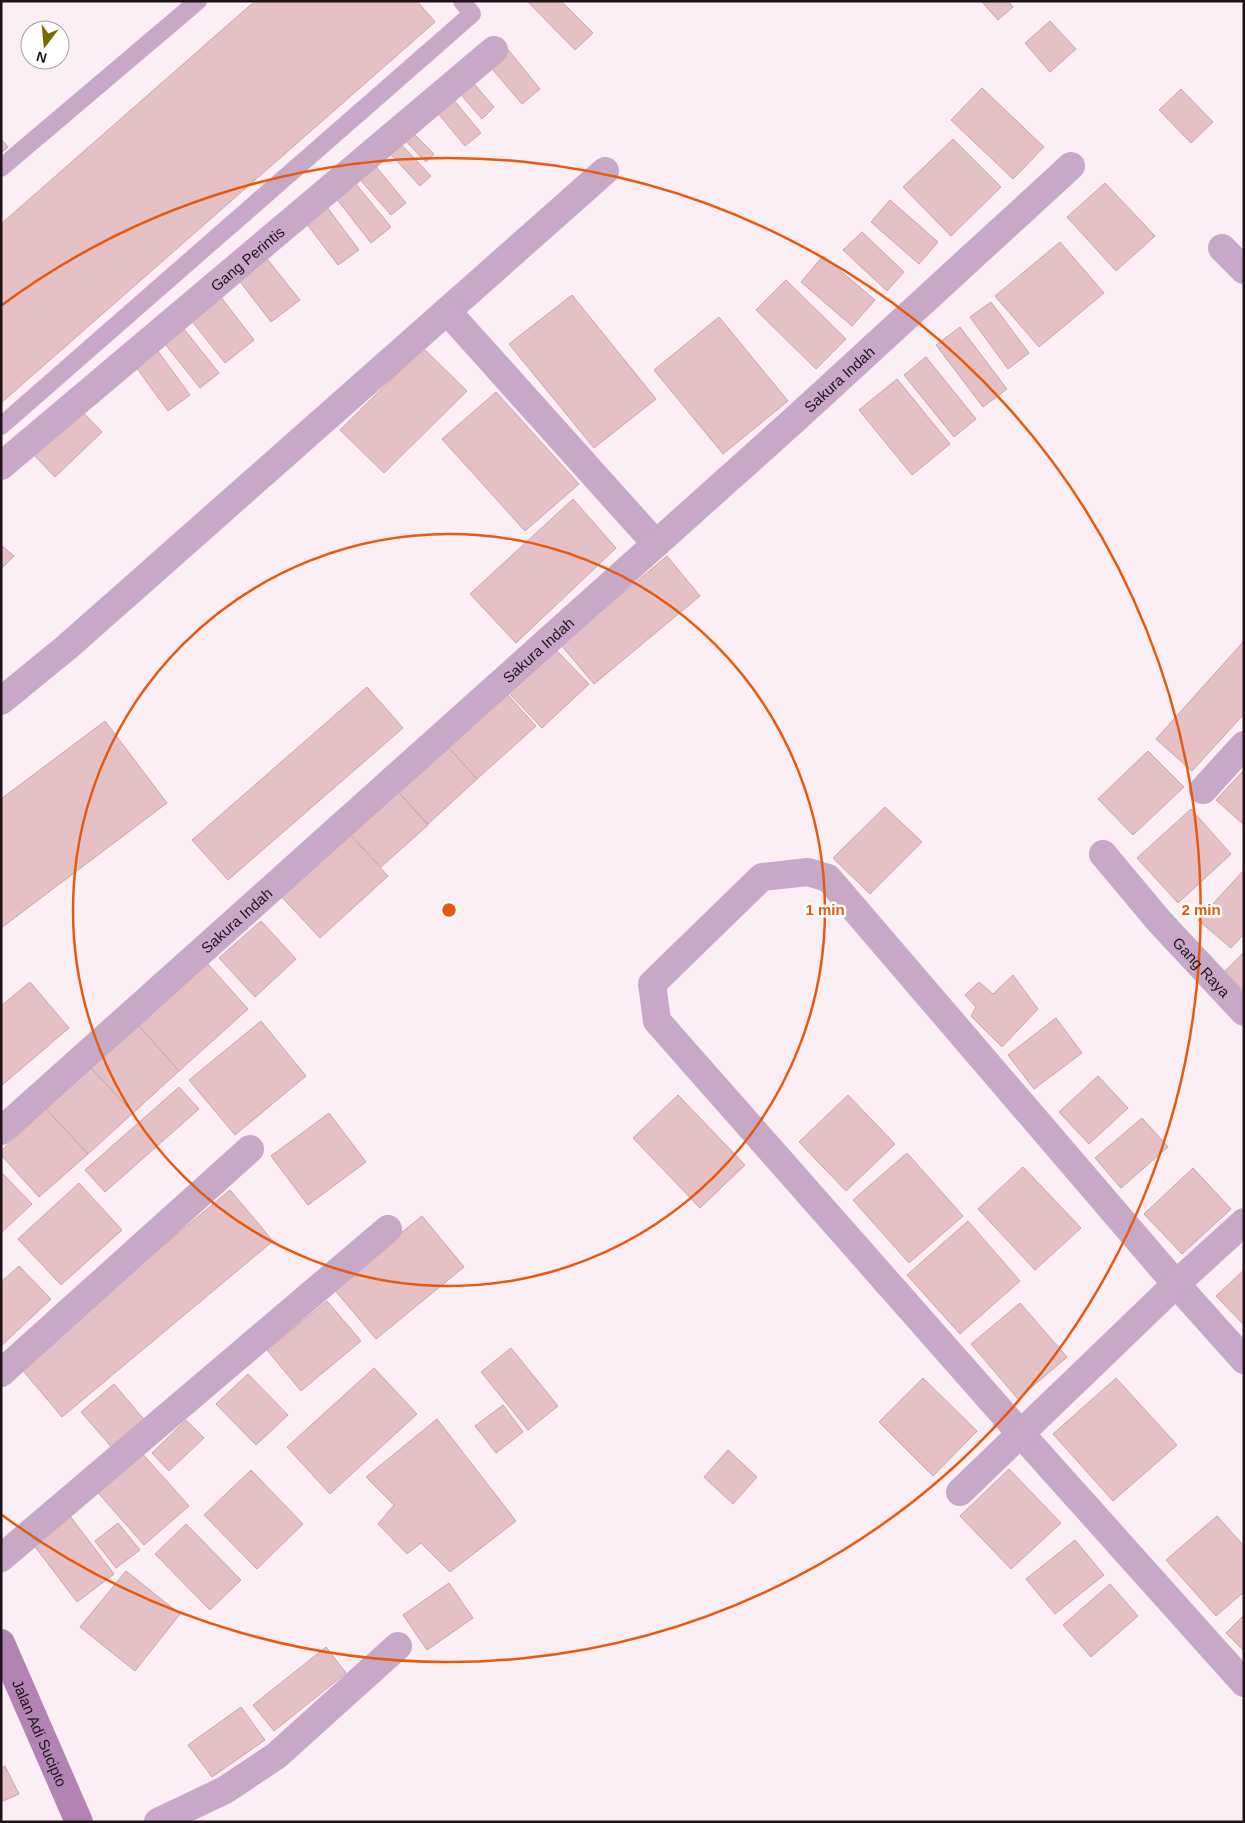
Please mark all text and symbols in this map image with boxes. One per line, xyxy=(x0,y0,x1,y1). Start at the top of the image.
north arrow xyxy=(20,20,70,70)
text: N xyxy=(34,48,48,67)
street label: Gang Perintis xyxy=(207,223,287,294)
street label: Sakura Indah xyxy=(800,342,878,415)
street label: Sakura Indah xyxy=(499,614,577,686)
street label: Sakura Indah xyxy=(197,884,275,956)
centre of rings xyxy=(440,901,458,919)
text: 1 min xyxy=(805,901,845,918)
text: 2 min xyxy=(1181,901,1221,918)
street label: Gang Raya xyxy=(1170,933,1234,1001)
street label: Jalan Adi Sucipto xyxy=(9,1677,71,1789)

